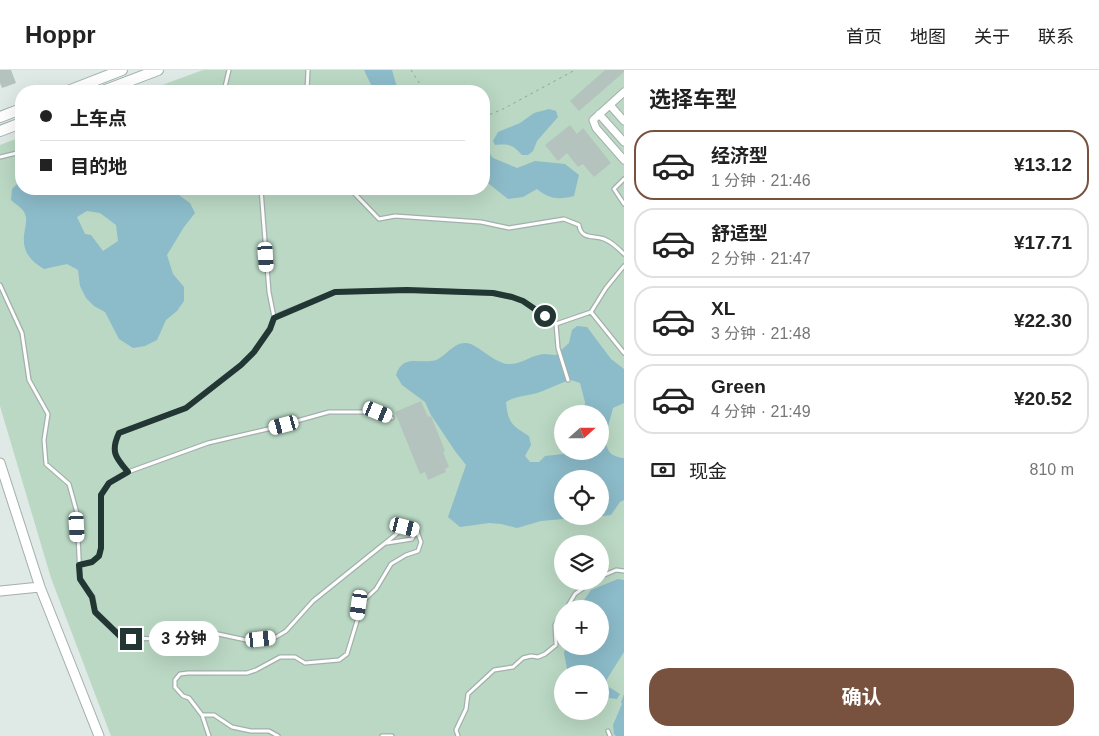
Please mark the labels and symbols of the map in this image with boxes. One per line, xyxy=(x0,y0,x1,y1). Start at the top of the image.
car xyxy=(257,242,274,272)
route start xyxy=(534,305,556,327)
car xyxy=(361,399,394,425)
north arrow xyxy=(554,405,609,460)
car xyxy=(267,414,300,436)
car xyxy=(68,512,85,542)
car xyxy=(388,516,421,538)
car xyxy=(349,589,368,621)
callout: 3 分钟 xyxy=(148,622,218,656)
route end xyxy=(120,628,142,650)
car xyxy=(245,630,276,648)

